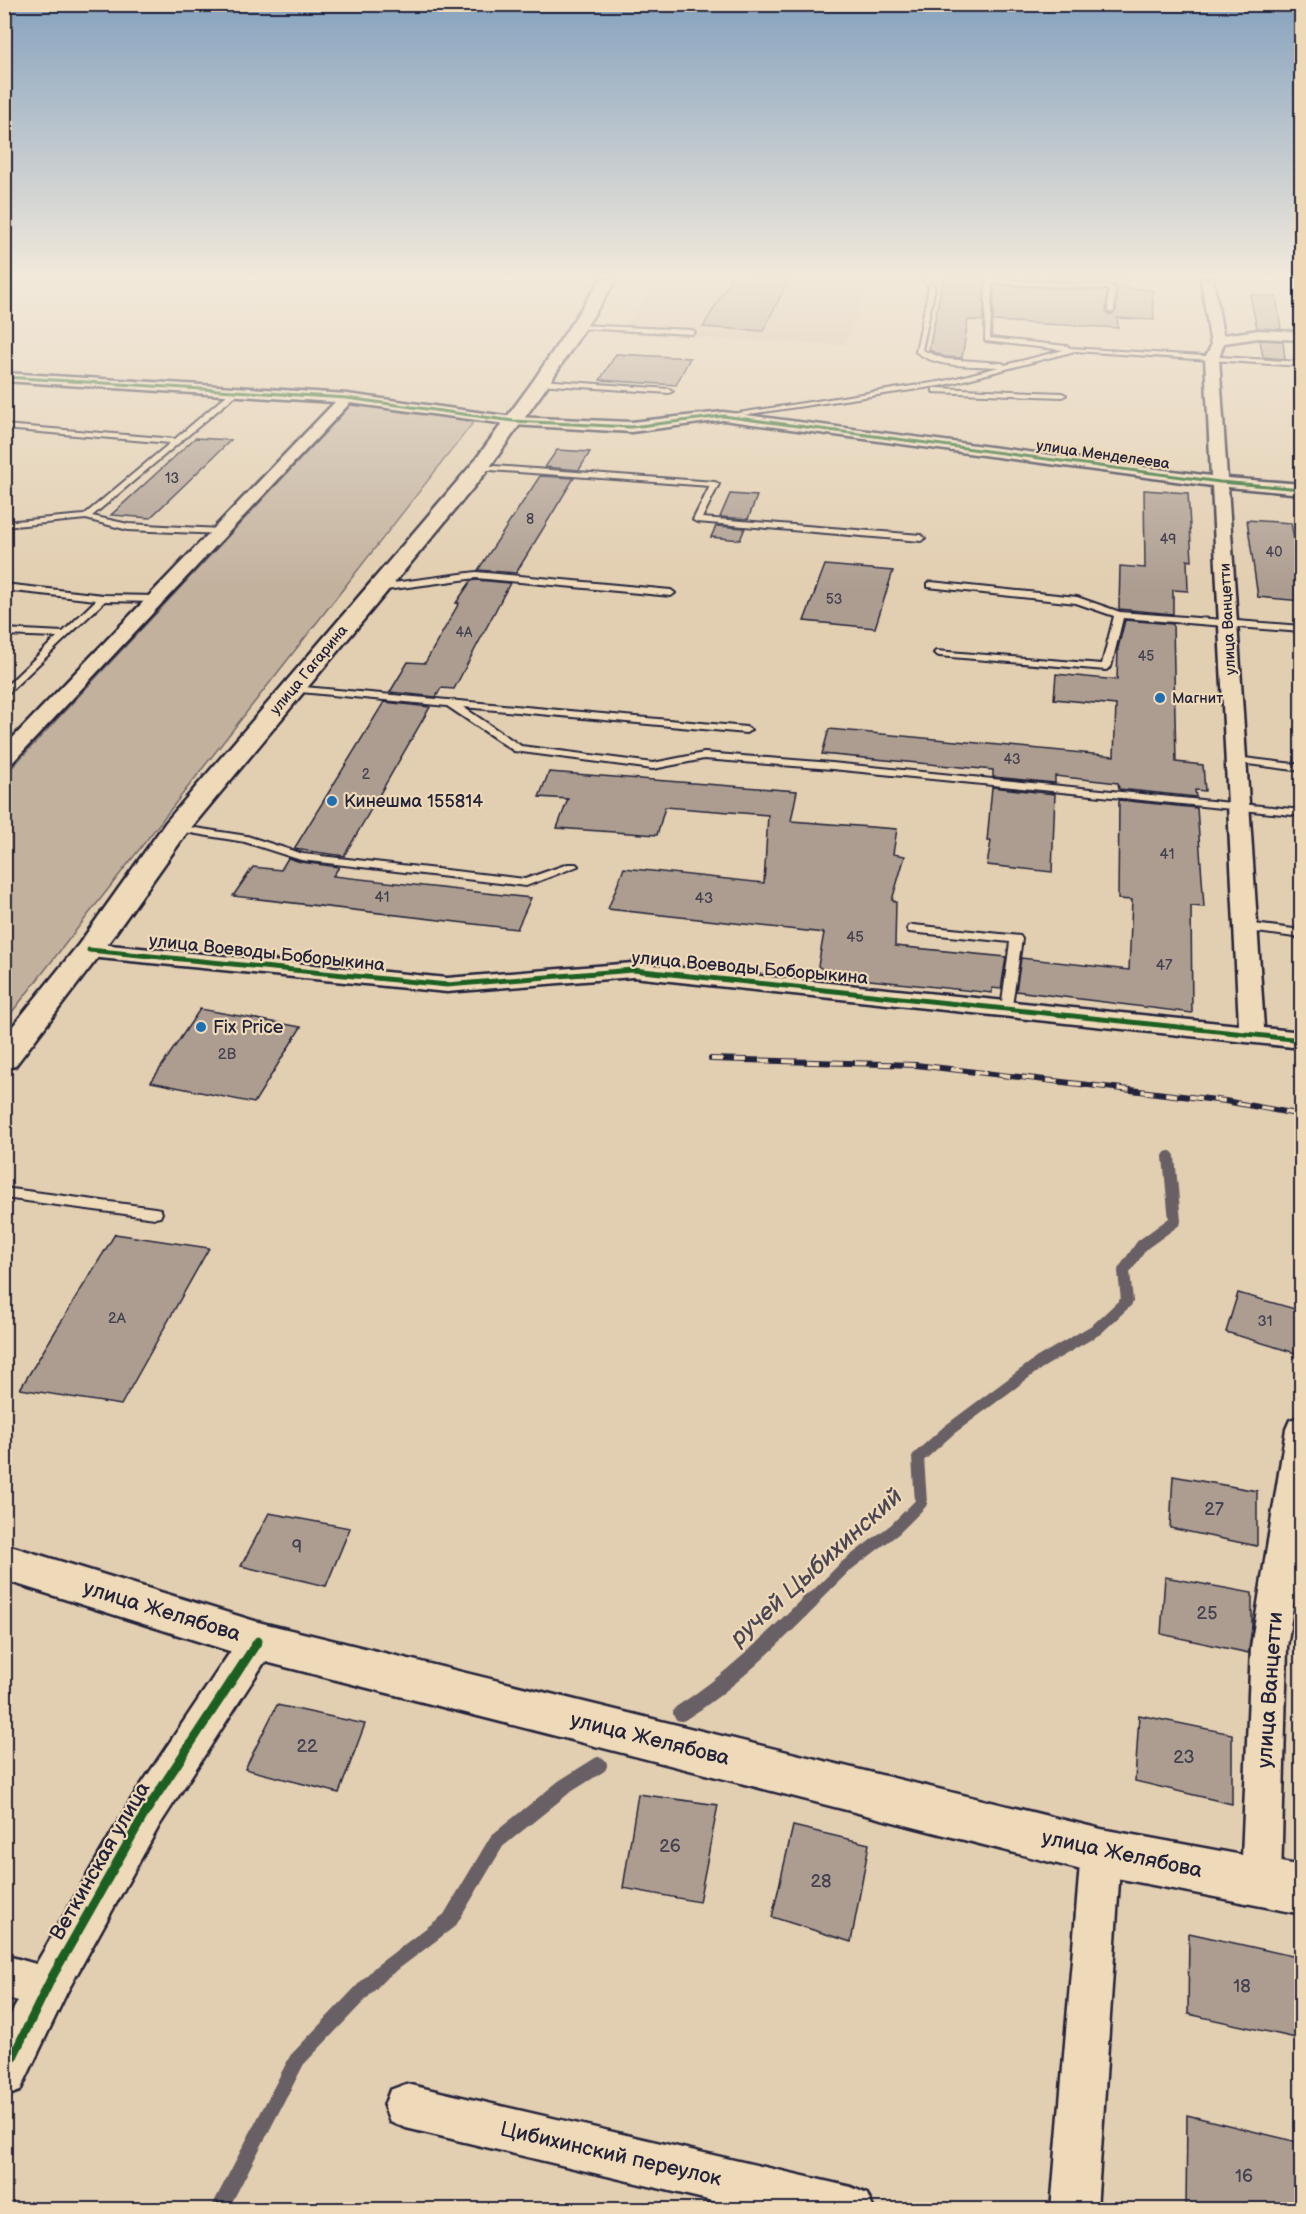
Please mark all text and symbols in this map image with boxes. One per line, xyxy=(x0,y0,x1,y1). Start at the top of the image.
street label: улица Менделеева xyxy=(1035,436,1171,474)
house number: 13 xyxy=(165,470,179,487)
house number: 8 xyxy=(526,511,534,528)
house number: 49 xyxy=(1160,531,1176,548)
house number: 40 xyxy=(1266,544,1282,561)
street label: улица Ванцетти xyxy=(1216,563,1240,675)
house number: 53 xyxy=(826,591,842,608)
street label: улица Гагарина xyxy=(266,621,352,719)
house number: 4А xyxy=(455,624,473,641)
house number: 45 xyxy=(1138,648,1154,665)
place label: Магнит xyxy=(1172,689,1223,708)
marker: Магнит xyxy=(1153,691,1167,705)
house number: 43 xyxy=(1003,751,1021,768)
house number: 2 xyxy=(362,766,371,783)
place label: Кинешма 155814 xyxy=(344,791,483,812)
marker: Кинешма 155814 xyxy=(325,794,339,808)
house number: 41 xyxy=(1160,845,1174,864)
house number: 41 xyxy=(375,888,389,907)
house number: 43 xyxy=(695,889,713,908)
house number: 45 xyxy=(846,928,864,947)
street label: улица Воеводы Боборыкина xyxy=(148,930,386,976)
street label: улица Воеводы Боборыкина xyxy=(631,947,869,989)
house number: 47 xyxy=(1156,956,1173,975)
place label: Fix Price xyxy=(213,1017,284,1038)
marker: Fix Price xyxy=(194,1020,208,1034)
house number: 2В xyxy=(218,1045,237,1064)
house number: 2А xyxy=(108,1309,127,1328)
house number: 31 xyxy=(1257,1312,1273,1331)
water label: ручей Цыбихинский xyxy=(723,1482,909,1653)
house number: 27 xyxy=(1204,1499,1224,1520)
house number: 9 xyxy=(292,1537,302,1558)
street label: улица Желябова xyxy=(80,1575,244,1647)
house number: 25 xyxy=(1197,1603,1217,1624)
street label: улица Ванцетти xyxy=(1252,1611,1288,1769)
street label: улица Желябова xyxy=(568,1707,733,1771)
house number: 22 xyxy=(296,1736,318,1757)
house number: 23 xyxy=(1173,1747,1195,1768)
street label: Веткинская улица xyxy=(45,1777,156,1945)
street label: улица Желябова xyxy=(1040,1825,1205,1883)
house number: 26 xyxy=(659,1836,681,1857)
house number: 28 xyxy=(810,1871,832,1892)
house number: 18 xyxy=(1233,1976,1251,1997)
street label: Цибихинский переулок xyxy=(498,2116,724,2192)
house number: 16 xyxy=(1235,2166,1253,2187)

